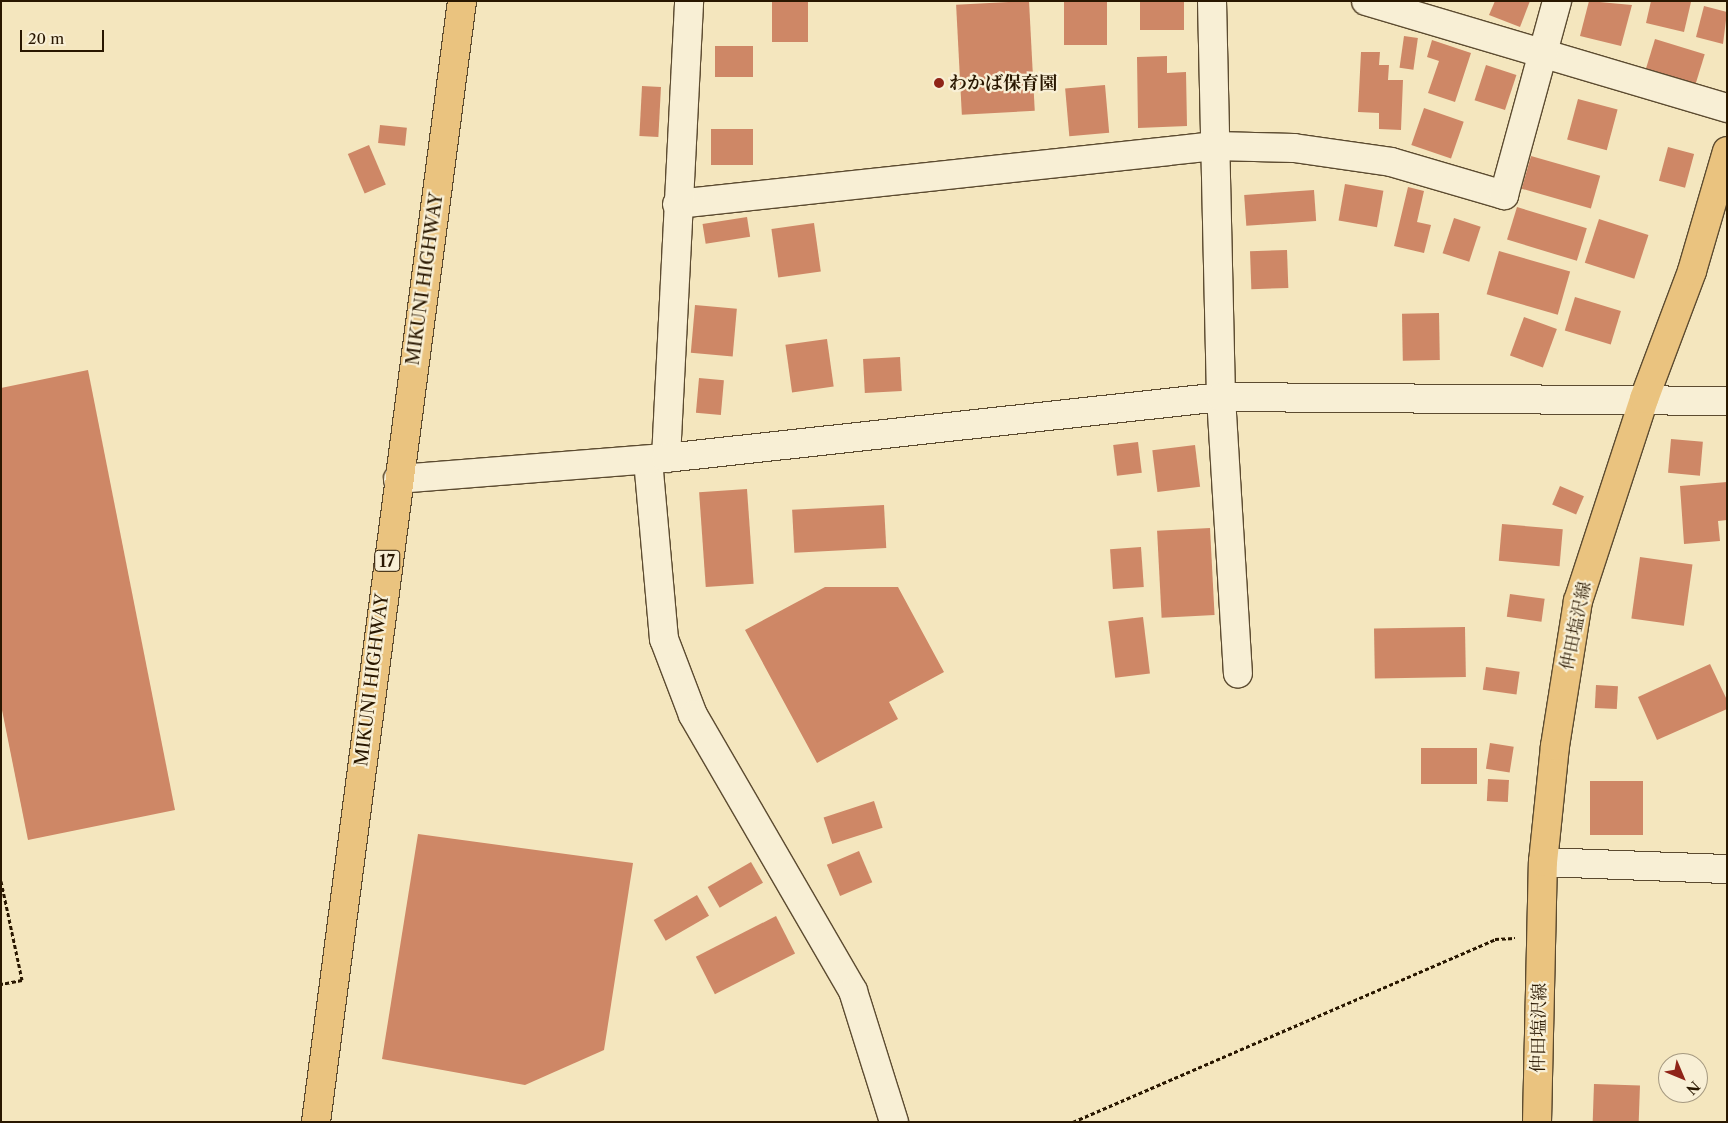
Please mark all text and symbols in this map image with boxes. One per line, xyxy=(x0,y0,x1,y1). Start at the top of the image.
scale bar xyxy=(22,20,106,52)
text: 20 m xyxy=(28,29,64,48)
place label: わかば保育園 xyxy=(949,72,1057,94)
marker: わかば保育園 xyxy=(933,77,945,89)
street label: MIKUNI HIGHWAY xyxy=(402,191,448,367)
road number: 17 xyxy=(373,548,401,574)
street label: 仲田塩沢線 xyxy=(1556,580,1596,672)
street label: MIKUNI HIGHWAY xyxy=(351,592,393,768)
street label: 仲田塩沢線 xyxy=(1527,983,1551,1073)
north arrow xyxy=(1658,1053,1708,1103)
text: N xyxy=(1682,1077,1704,1099)

